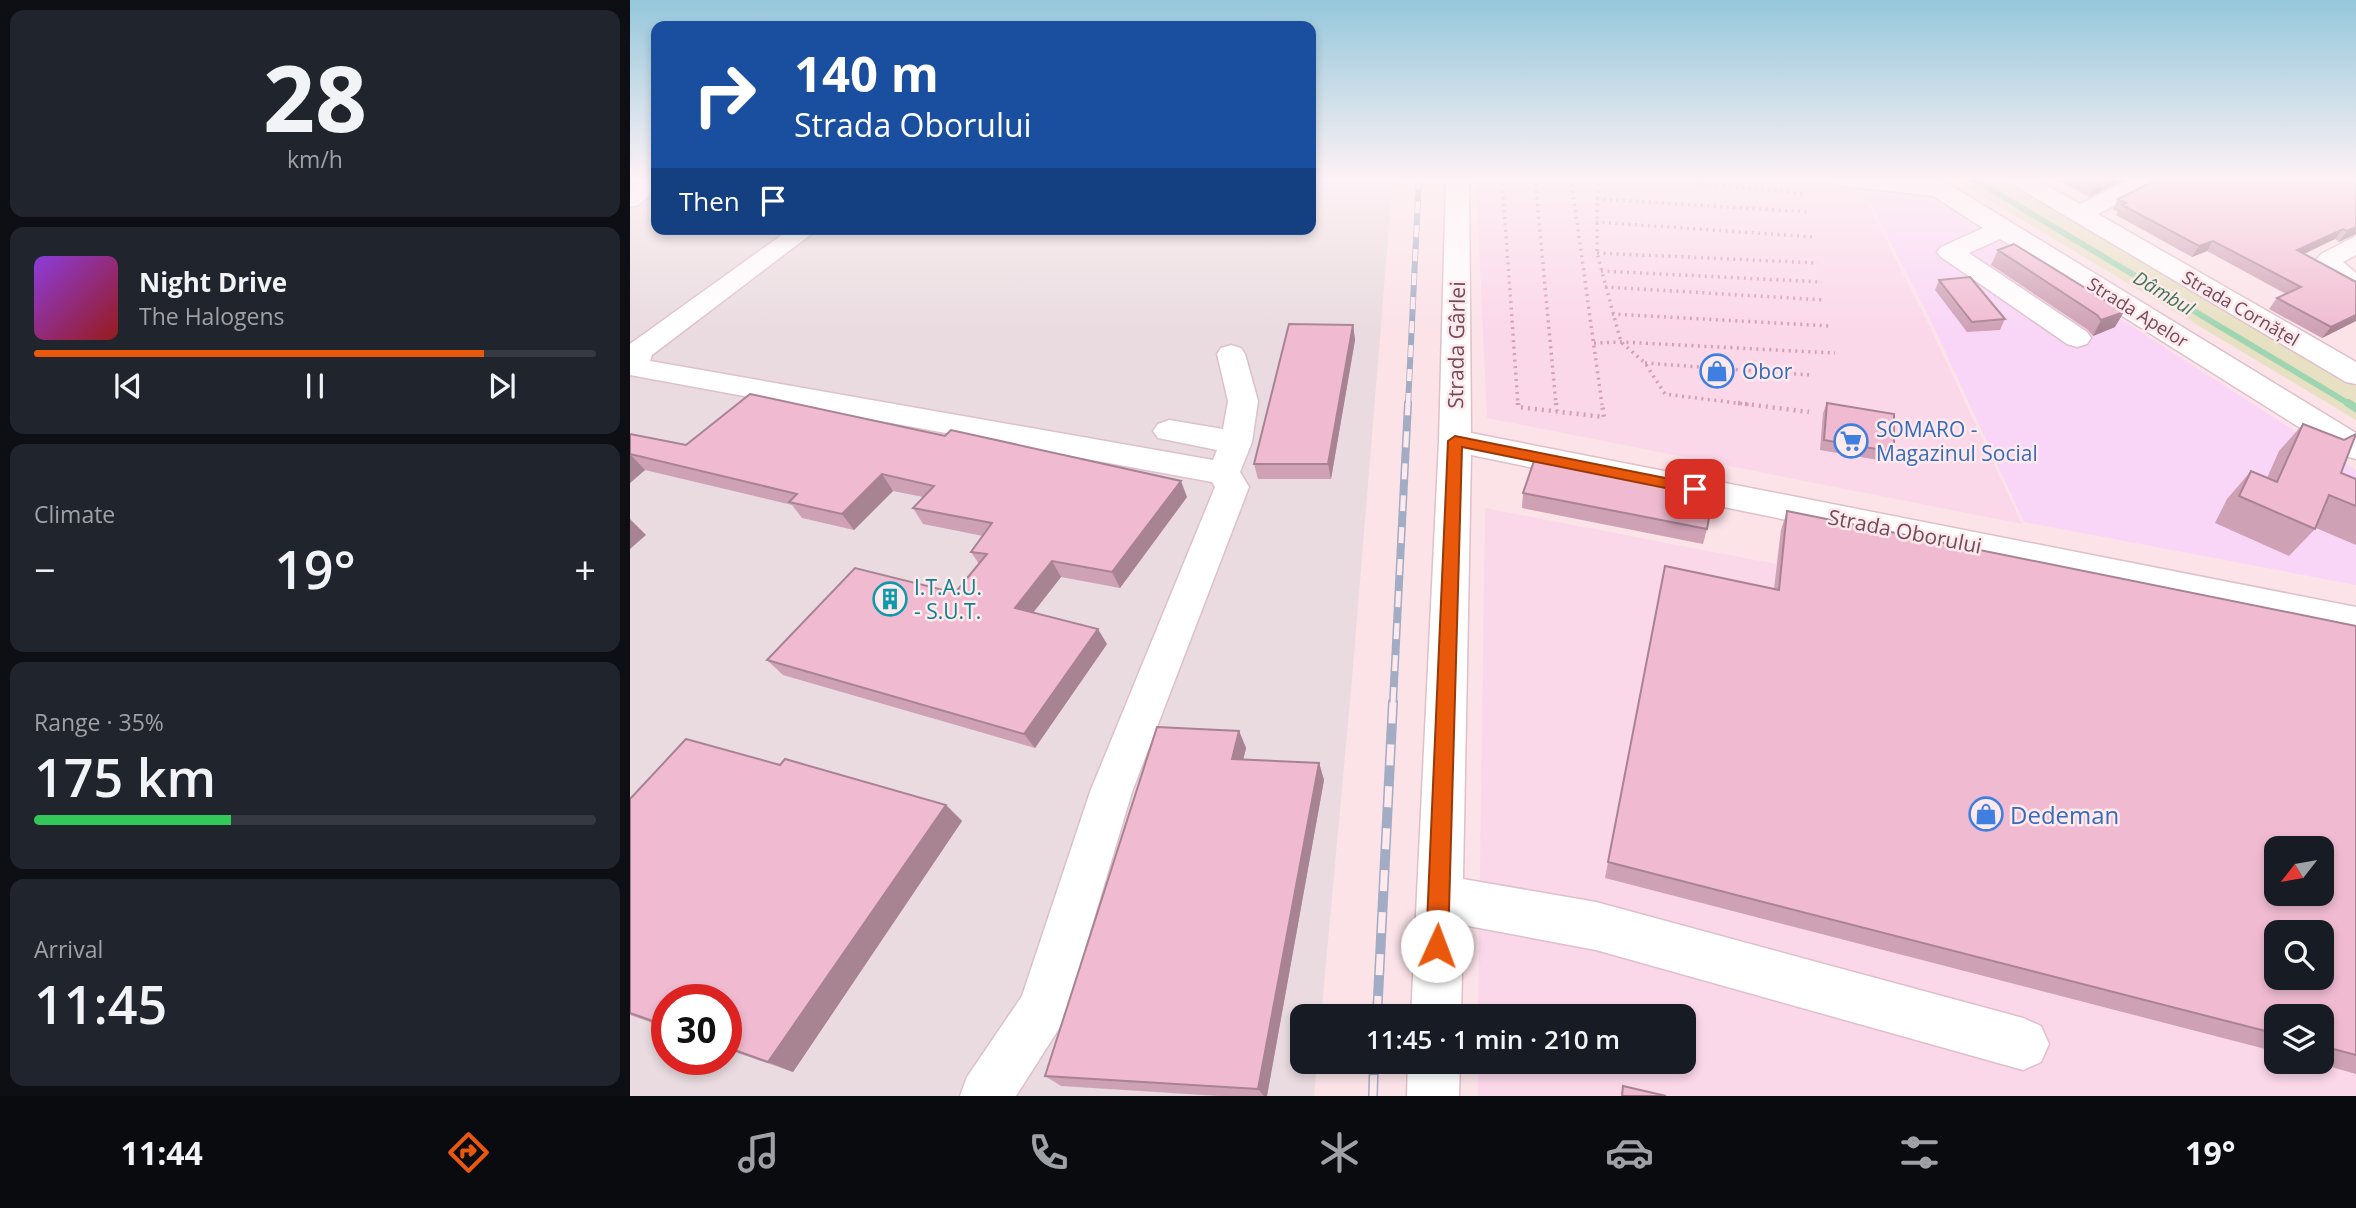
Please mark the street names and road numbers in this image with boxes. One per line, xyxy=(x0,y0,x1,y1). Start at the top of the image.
street label: Strada Cornățel xyxy=(2178,265,2304,351)
street label: Strada Apelor xyxy=(2083,271,2193,353)
street label: Strada Gârlei xyxy=(1441,281,1471,409)
street label: Strada Oborului xyxy=(1826,502,1984,560)

